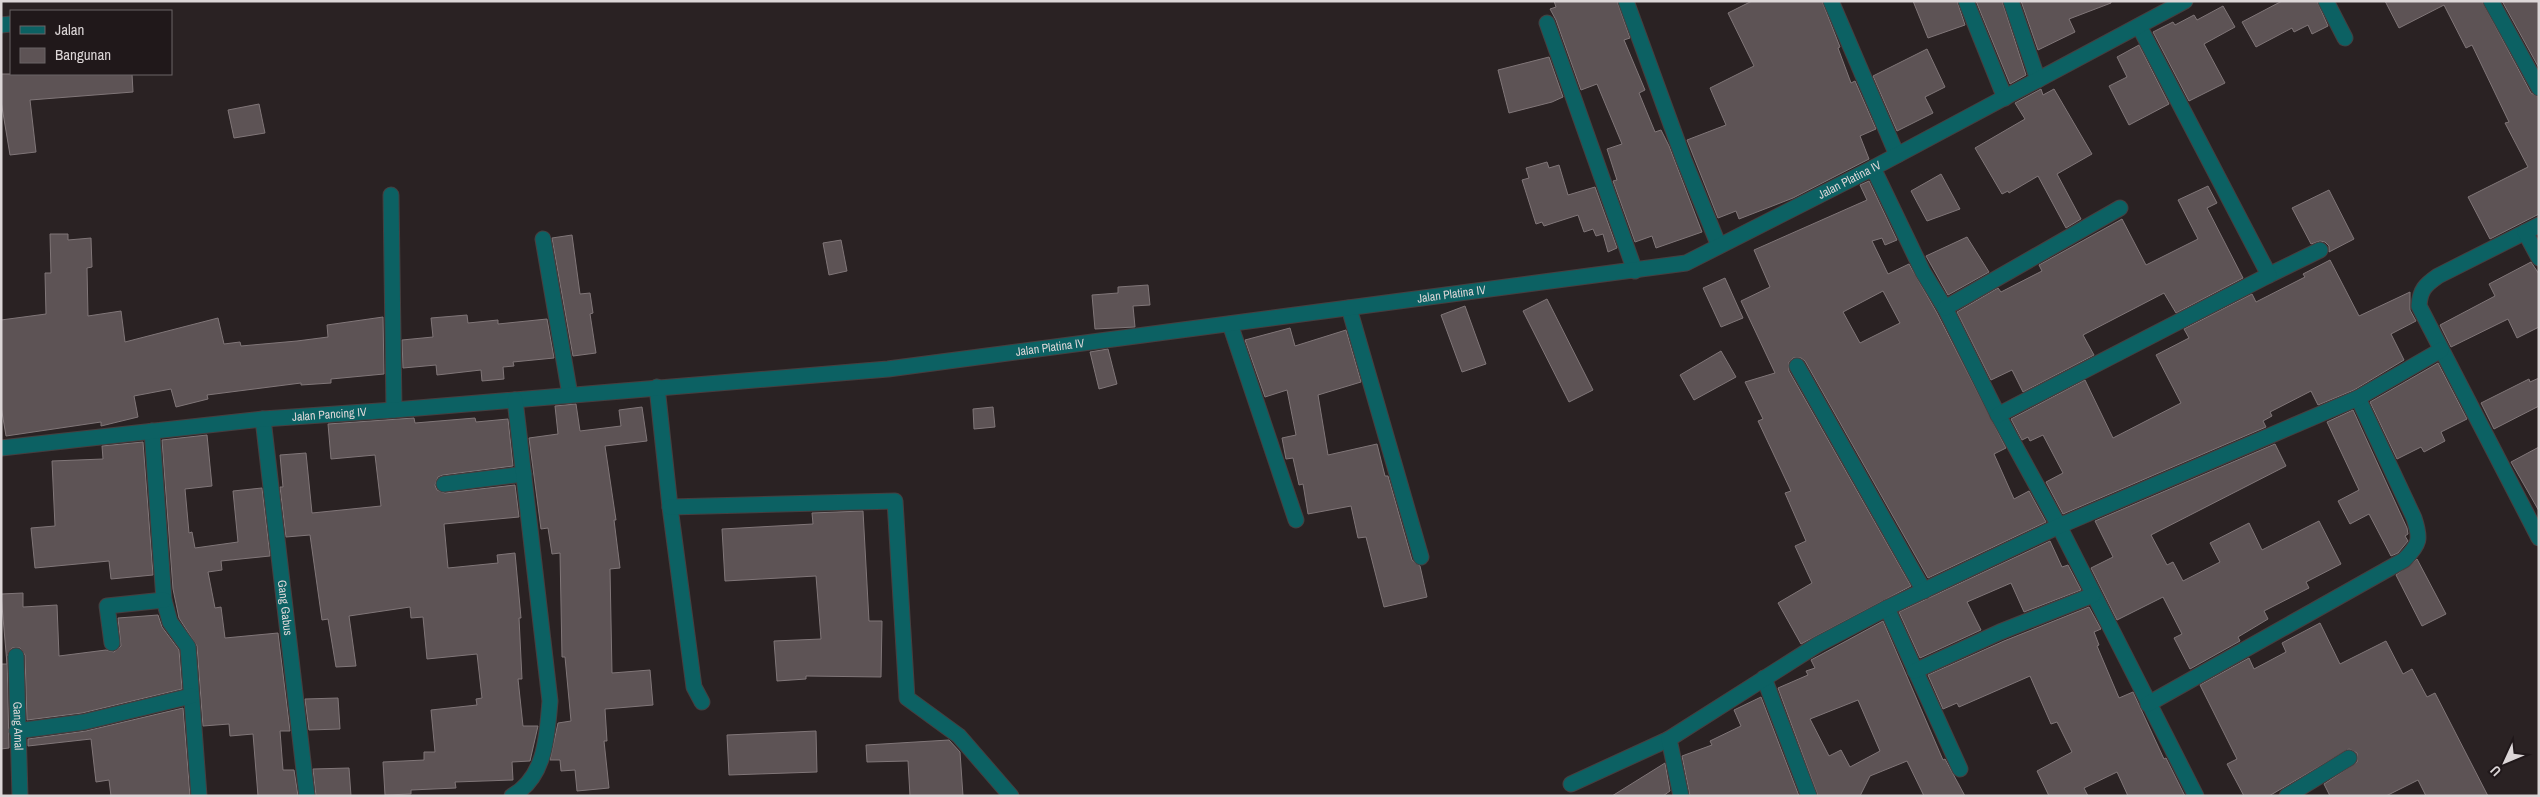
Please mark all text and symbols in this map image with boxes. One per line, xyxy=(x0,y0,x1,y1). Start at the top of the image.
legend xyxy=(10,10,172,75)
text: Jalan xyxy=(55,19,84,40)
text: Bangunan xyxy=(55,44,111,65)
street label: Jalan Platina IV xyxy=(1815,157,1884,203)
street label: Jalan Platina IV xyxy=(1416,282,1487,307)
street label: Jalan Platina IV xyxy=(1015,335,1086,360)
street label: Jalan Pancing IV xyxy=(291,404,367,425)
street label: Gang Gabus xyxy=(274,579,296,636)
street label: Gang Amal xyxy=(9,701,27,751)
north arrow xyxy=(2480,737,2530,787)
text: U xyxy=(2486,762,2505,780)

